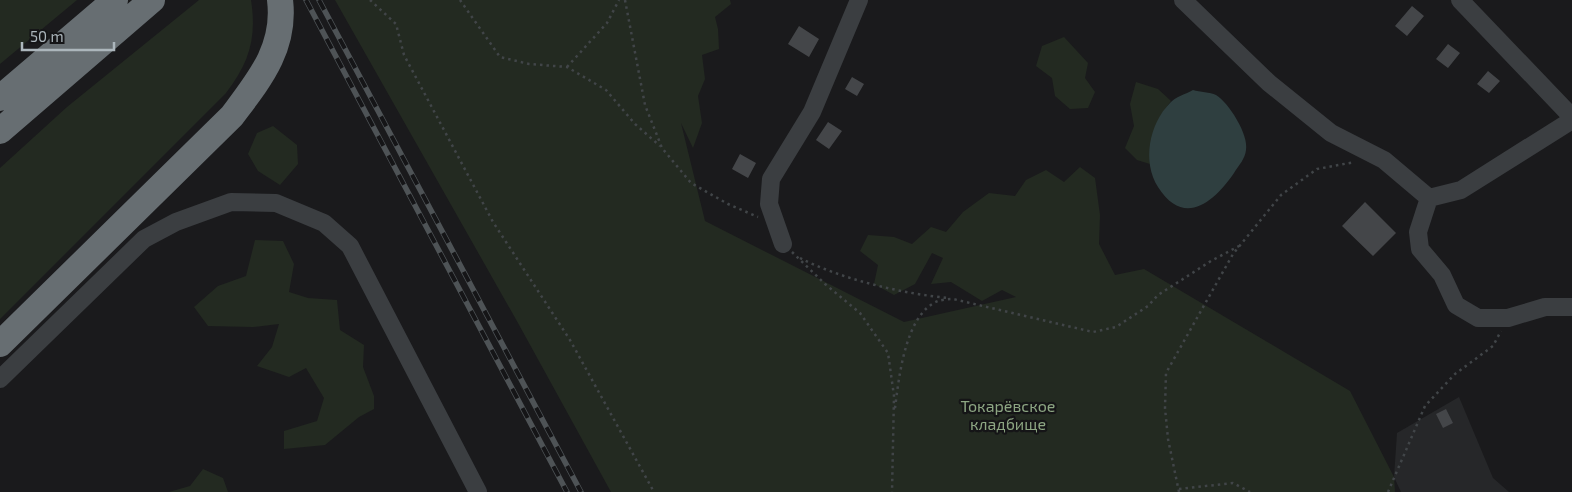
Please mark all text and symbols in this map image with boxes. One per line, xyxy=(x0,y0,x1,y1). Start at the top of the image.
scale bar xyxy=(22,20,115,52)
text: 50 m xyxy=(30,27,64,45)
park label: Токарёвское кладбище xyxy=(960,396,1056,433)

